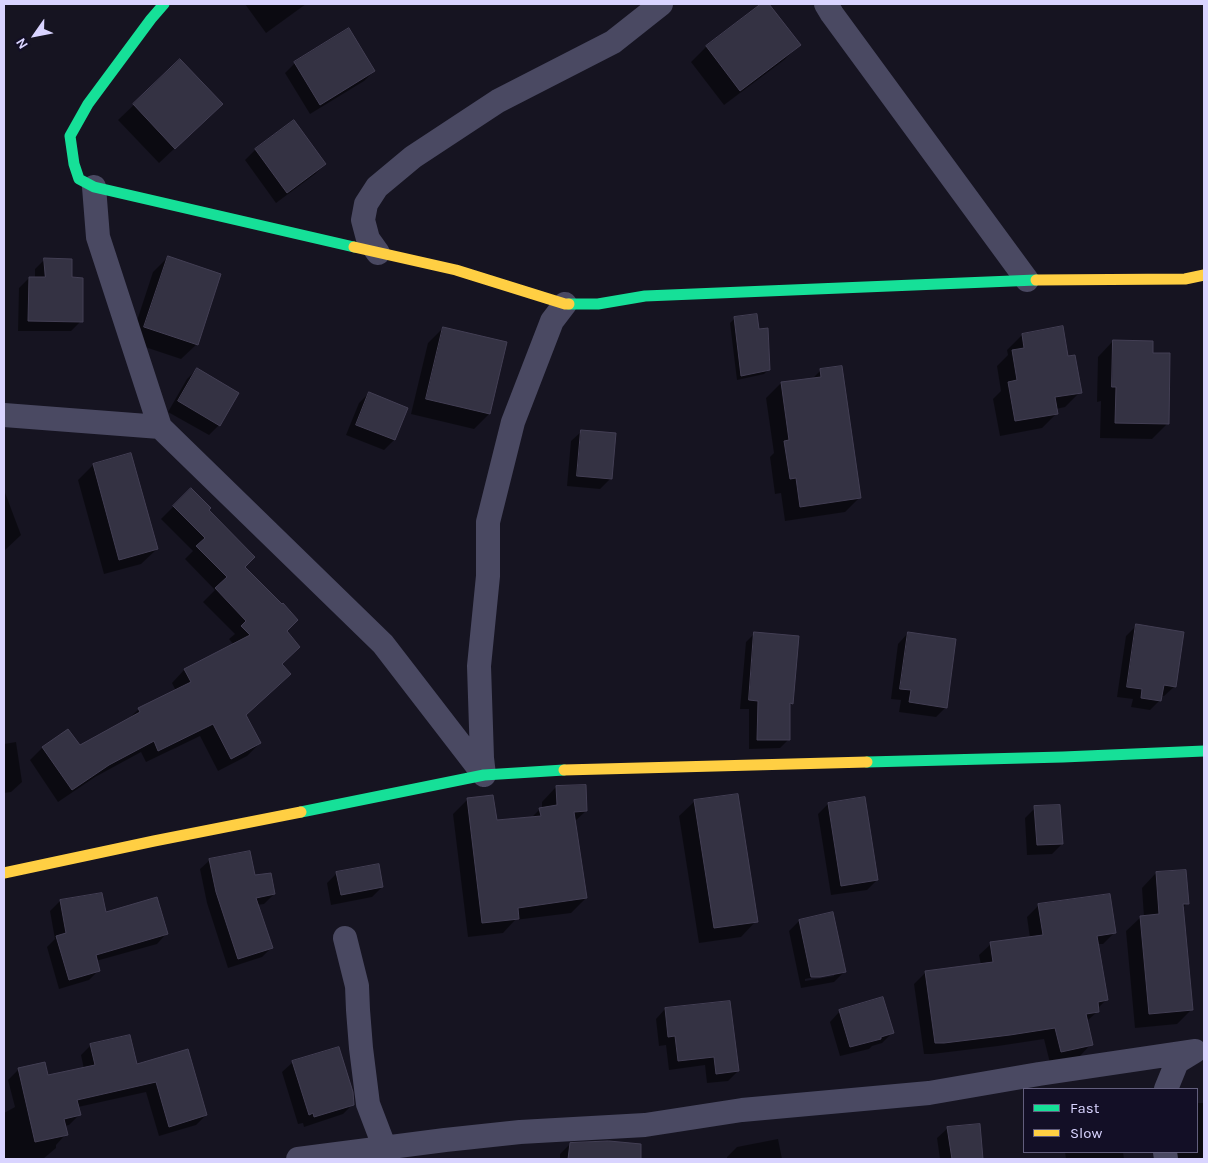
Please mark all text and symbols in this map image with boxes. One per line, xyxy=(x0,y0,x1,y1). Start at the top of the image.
north arrow xyxy=(10,10,60,60)
text: N xyxy=(12,35,32,52)
legend xyxy=(1023,1088,1198,1153)
text: Fast xyxy=(1070,1099,1099,1117)
text: Slow xyxy=(1070,1124,1102,1142)

